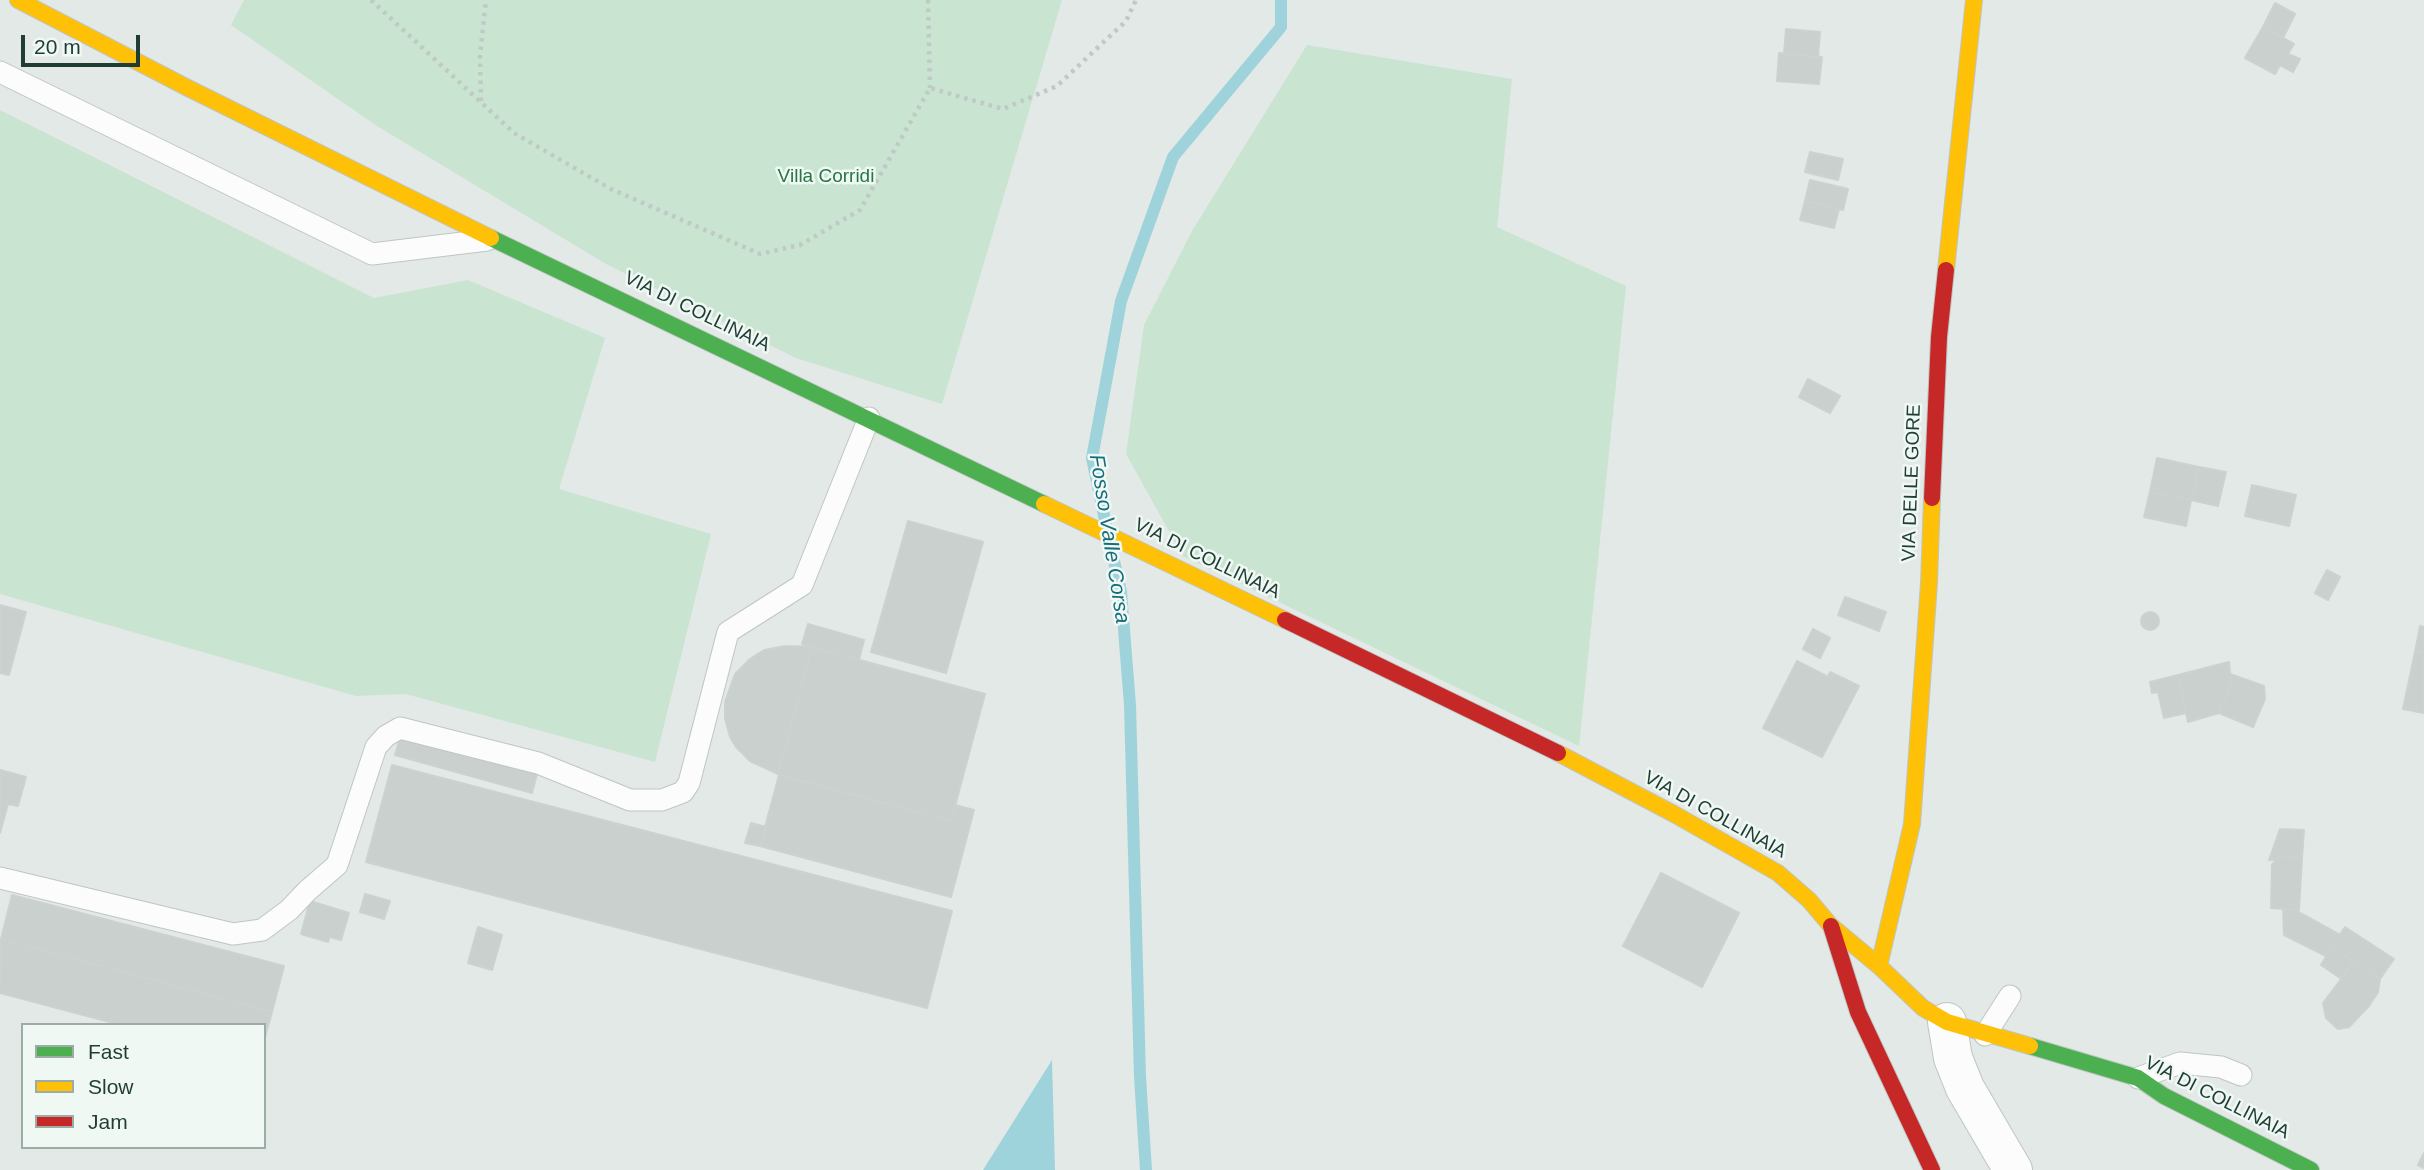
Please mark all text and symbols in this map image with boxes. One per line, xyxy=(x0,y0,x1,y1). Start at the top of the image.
scale bar xyxy=(24,21,144,65)
text: 20 m xyxy=(34,35,81,58)
park label: Villa Corridi xyxy=(778,166,874,188)
street label: VIA DI COLLINAIA xyxy=(620,267,774,357)
street label: VIA DELLE GORE xyxy=(1898,404,1926,562)
water label: Fosso Valle Corsa xyxy=(1083,453,1135,625)
street label: VIA DI COLLINAIA xyxy=(1130,514,1284,604)
street label: VIA DI COLLINAIA xyxy=(1640,766,1790,864)
legend xyxy=(21,1023,266,1149)
text: Fast xyxy=(88,1040,129,1063)
street label: VIA DI COLLINAIA xyxy=(2141,1052,2293,1144)
text: Slow xyxy=(88,1075,134,1098)
text: Jam xyxy=(88,1110,128,1133)

